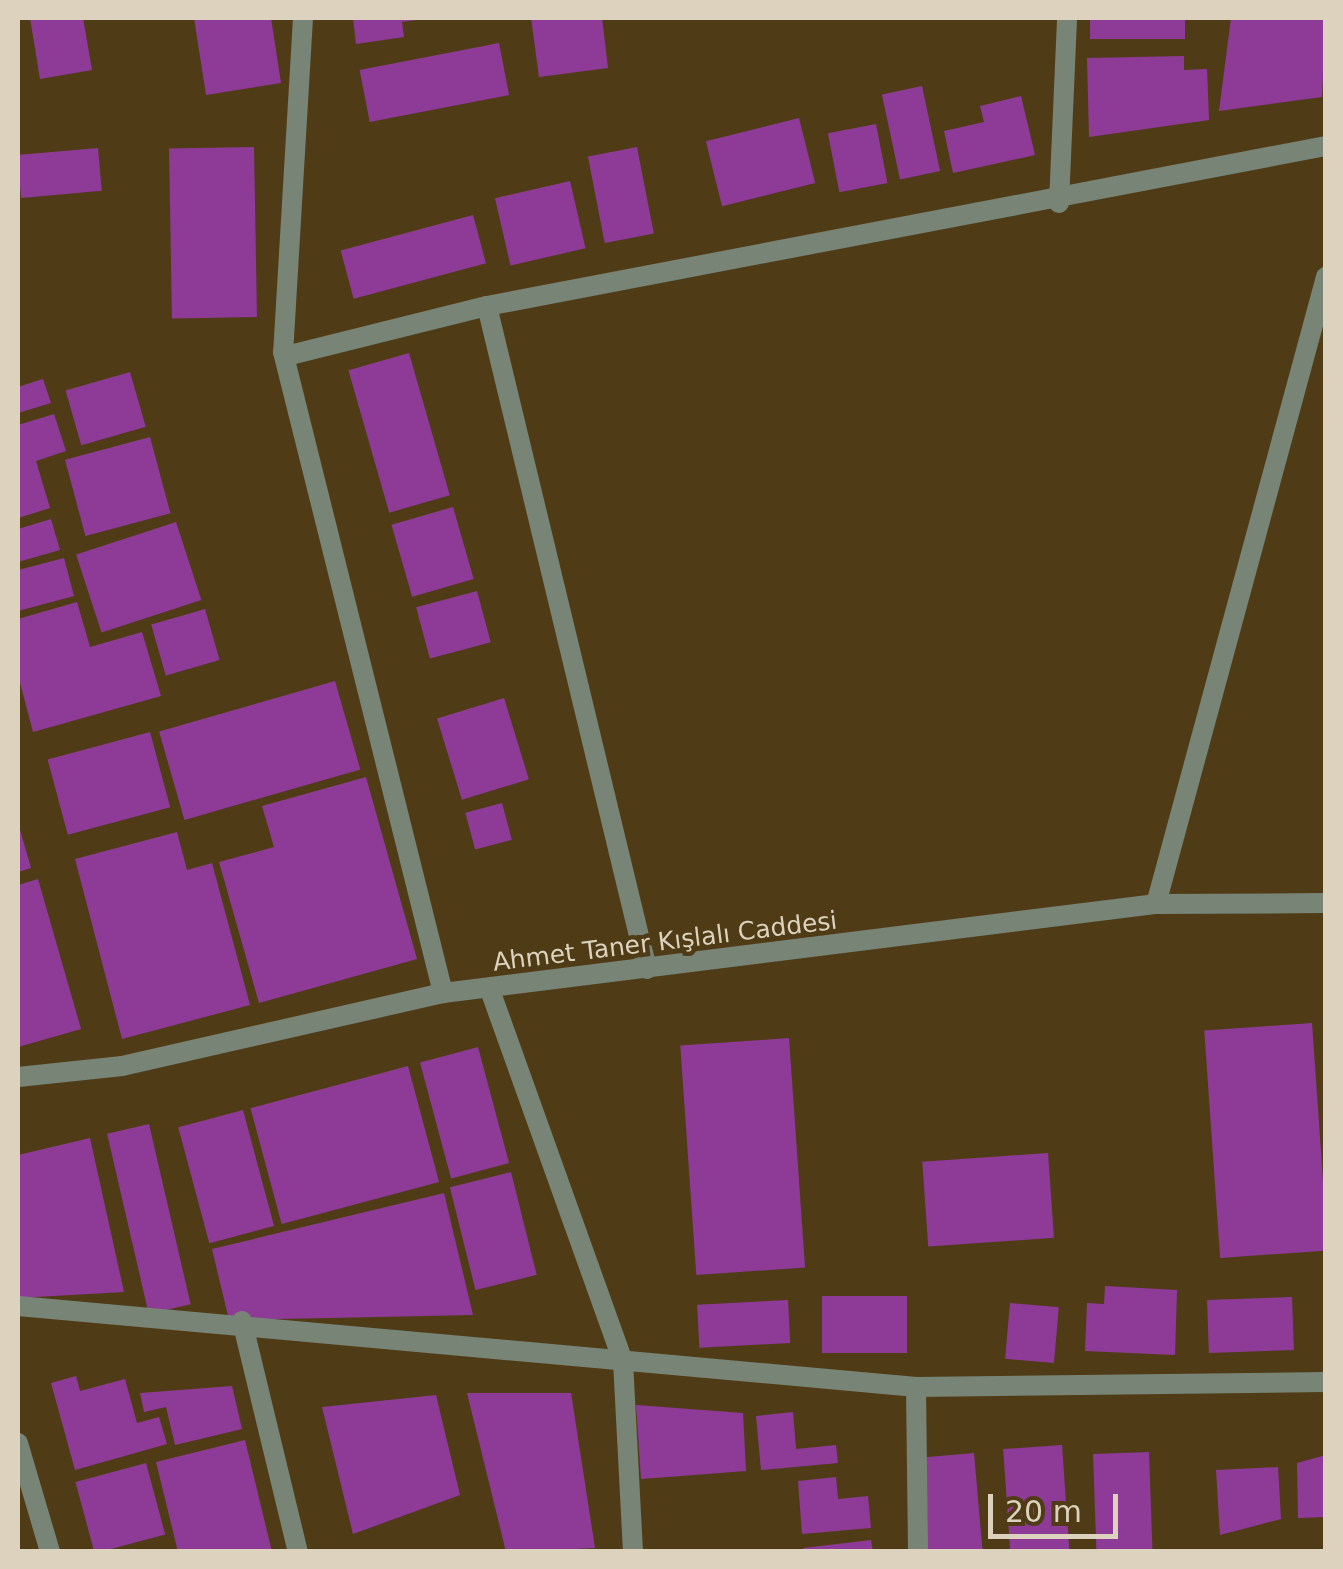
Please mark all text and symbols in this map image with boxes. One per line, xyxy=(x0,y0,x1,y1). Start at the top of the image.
street label: Ahmet Taner Kışlalı Caddesi xyxy=(491,906,839,978)
scale bar xyxy=(993,1474,1123,1536)
text: 20 m xyxy=(1005,1494,1082,1529)

